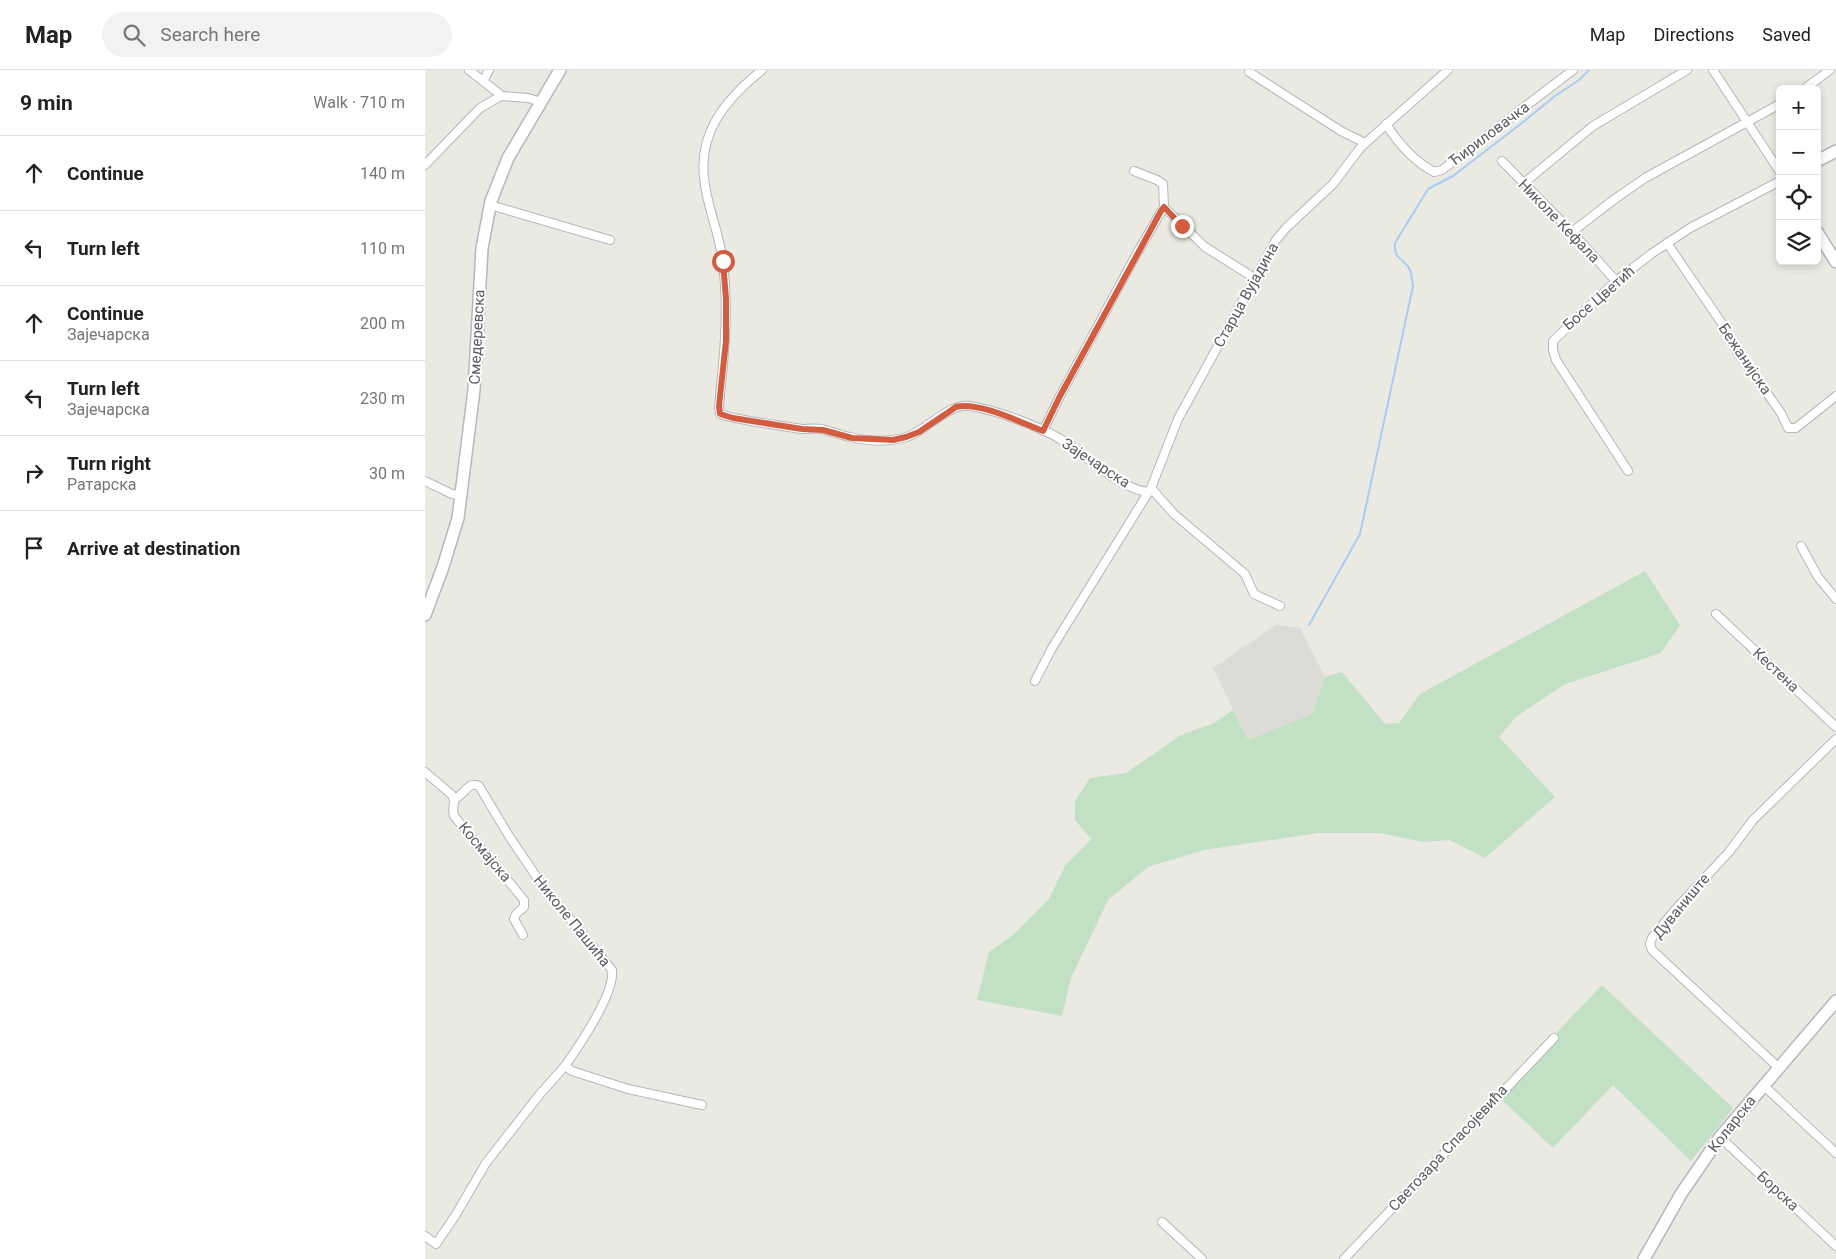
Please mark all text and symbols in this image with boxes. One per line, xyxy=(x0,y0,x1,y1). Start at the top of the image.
search box xyxy=(102,12,452,57)
text: Map xyxy=(25,21,72,49)
icon: search xyxy=(120,21,148,49)
text: Search here xyxy=(160,23,260,46)
text: Map xyxy=(1590,24,1625,45)
text: Directions xyxy=(1653,24,1734,45)
text: Saved xyxy=(1762,24,1811,45)
map controls xyxy=(1776,85,1821,265)
button: + xyxy=(1776,85,1821,130)
text: 9 min xyxy=(20,91,73,115)
text: Walk · 710 m xyxy=(313,93,405,112)
street label: Ћириловачка xyxy=(1445,98,1533,170)
button: − xyxy=(1776,130,1821,175)
icon: ahead xyxy=(20,159,48,187)
text: Continue xyxy=(67,162,144,185)
text: 140 m xyxy=(360,164,405,183)
street label: Николе Кефала xyxy=(1515,175,1603,267)
button: locate xyxy=(1776,175,1821,220)
route end xyxy=(1171,215,1194,238)
button: layers xyxy=(1776,220,1821,265)
icon: left xyxy=(20,234,48,262)
text: Turn left xyxy=(67,237,140,260)
text: 110 m xyxy=(360,239,405,258)
street label: Старца Вујадина xyxy=(1210,239,1282,351)
route start xyxy=(712,250,735,273)
street label: Босе Цветић xyxy=(1559,262,1639,334)
street label: Смедеревска xyxy=(466,289,488,385)
text: Continue xyxy=(67,302,144,325)
icon: ahead xyxy=(20,309,48,337)
text: 200 m xyxy=(360,314,405,333)
street label: Бежанијска xyxy=(1715,320,1775,398)
text: Зајечарска xyxy=(67,325,150,344)
text: Turn left xyxy=(67,377,140,400)
icon: left xyxy=(20,384,48,412)
text: 230 m xyxy=(360,389,405,408)
text: Зајечарска xyxy=(67,400,150,419)
street label: Зајечарска xyxy=(1059,434,1133,492)
text: Turn right xyxy=(67,452,151,475)
icon: right xyxy=(20,459,48,487)
text: 30 m xyxy=(369,464,405,483)
text: Ратарска xyxy=(67,475,137,494)
icon: arrive xyxy=(20,534,48,562)
text: Arrive at destination xyxy=(67,537,240,560)
street label: Кестена xyxy=(1749,644,1803,696)
street label: Космајска xyxy=(455,818,515,886)
street label: Дуваниште xyxy=(1649,870,1713,942)
street label: Николе Пашића xyxy=(530,872,614,970)
street label: Светозара Спасојевића xyxy=(1385,1081,1511,1215)
street label: Коларска xyxy=(1704,1092,1760,1156)
street label: Борска xyxy=(1753,1167,1803,1215)

